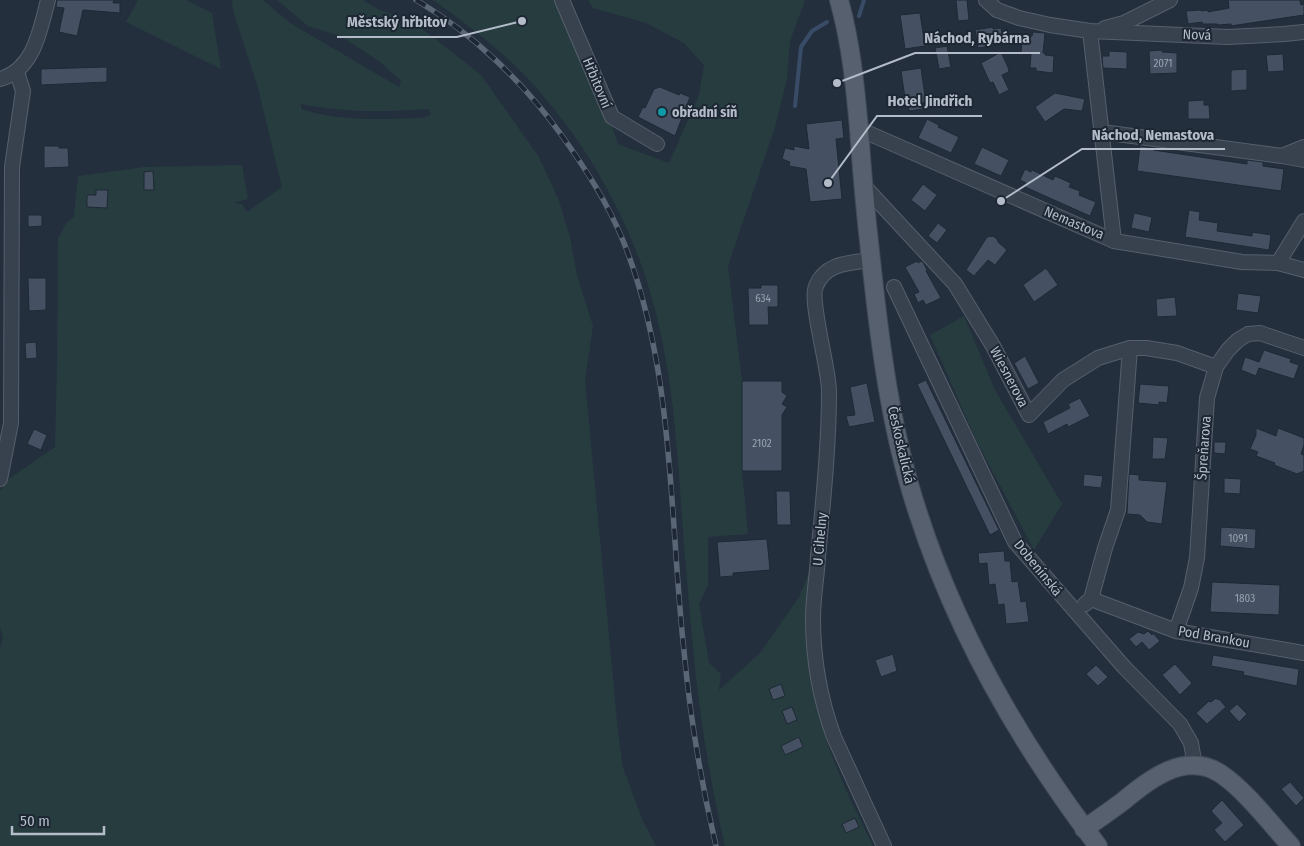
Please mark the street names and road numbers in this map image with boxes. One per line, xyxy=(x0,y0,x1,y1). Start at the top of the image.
street label: Nová xyxy=(1182,26,1212,44)
street label: Hřbitovní xyxy=(579,55,615,111)
street label: Nemastova xyxy=(1041,203,1107,243)
street label: Wiesnerova xyxy=(986,344,1032,410)
street label: Českoskalická xyxy=(884,404,919,485)
street label: Špreňarova xyxy=(1192,415,1215,481)
street label: U Cihelny xyxy=(809,511,831,566)
street label: Dobenínská xyxy=(1010,536,1066,600)
street label: Pod Brankou xyxy=(1177,622,1251,652)

